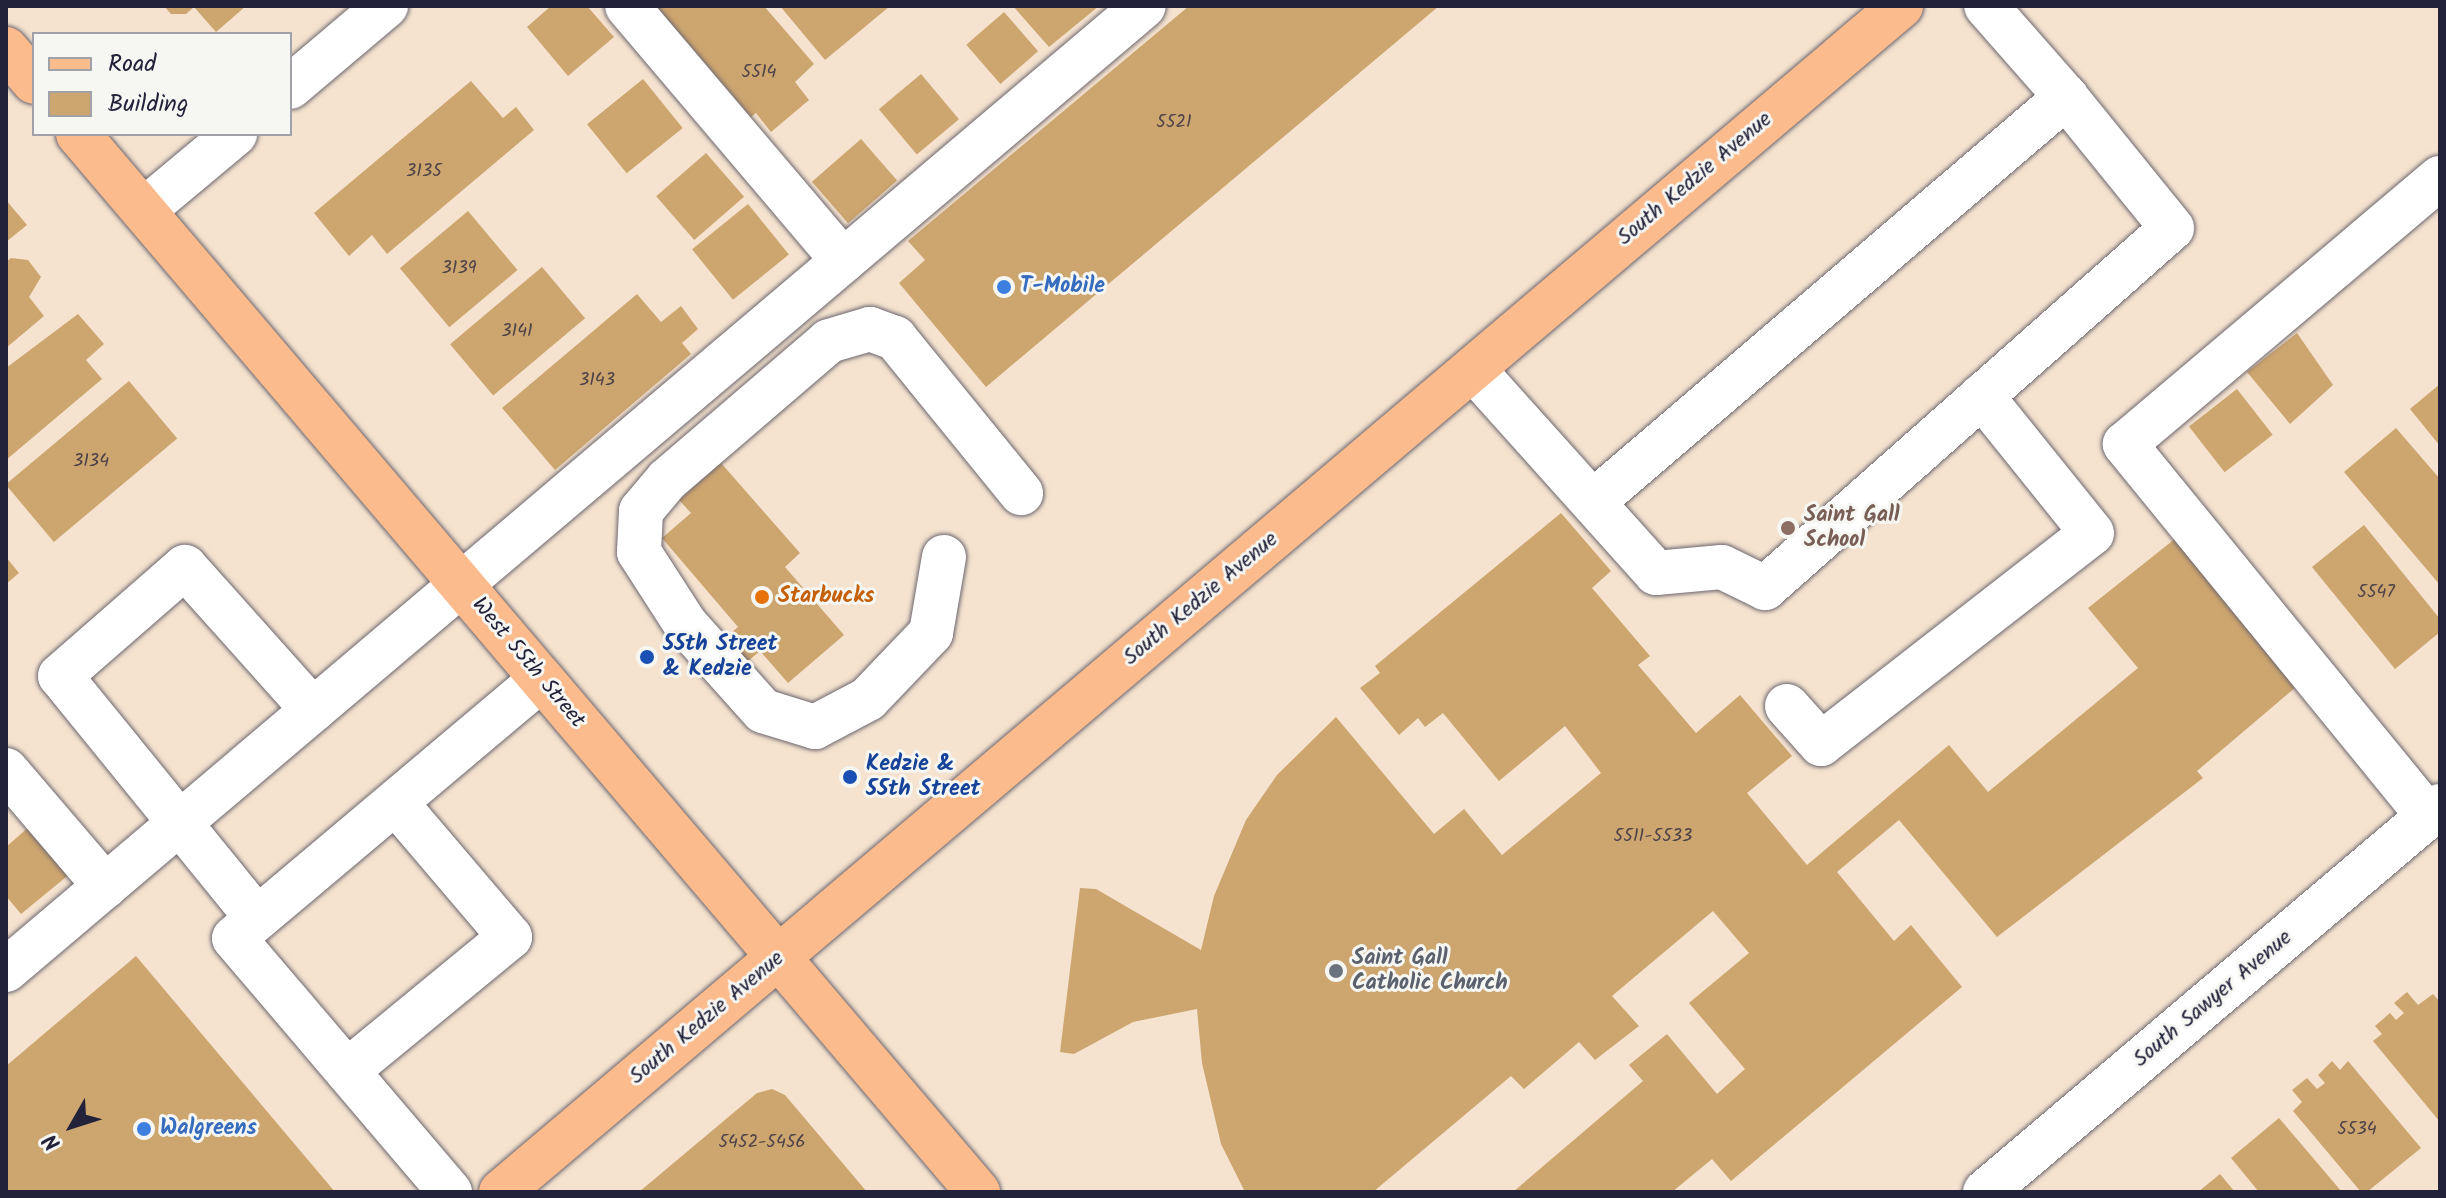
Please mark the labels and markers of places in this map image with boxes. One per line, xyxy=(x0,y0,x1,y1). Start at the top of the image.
place label: T-Mobile xyxy=(1020,274,1105,300)
marker: T-Mobile xyxy=(995,278,1013,296)
place label: Saint Gall School xyxy=(1804,502,1900,554)
marker: Saint Gall School xyxy=(1779,519,1797,537)
place label: Starbucks xyxy=(778,584,874,610)
marker: Starbucks xyxy=(753,588,771,606)
place label: 55th Street & Kedzie xyxy=(663,631,777,682)
marker: 55th Street & Kedzie xyxy=(638,648,656,666)
place label: Kedzie & 55th Street xyxy=(866,751,980,802)
marker: Kedzie & 55th Street xyxy=(841,768,859,786)
place label: Saint Gall Catholic Church xyxy=(1352,945,1508,996)
marker: Saint Gall Catholic Church xyxy=(1327,962,1345,980)
place label: Walgreens xyxy=(160,1116,257,1142)
marker: Walgreens xyxy=(135,1120,153,1138)

